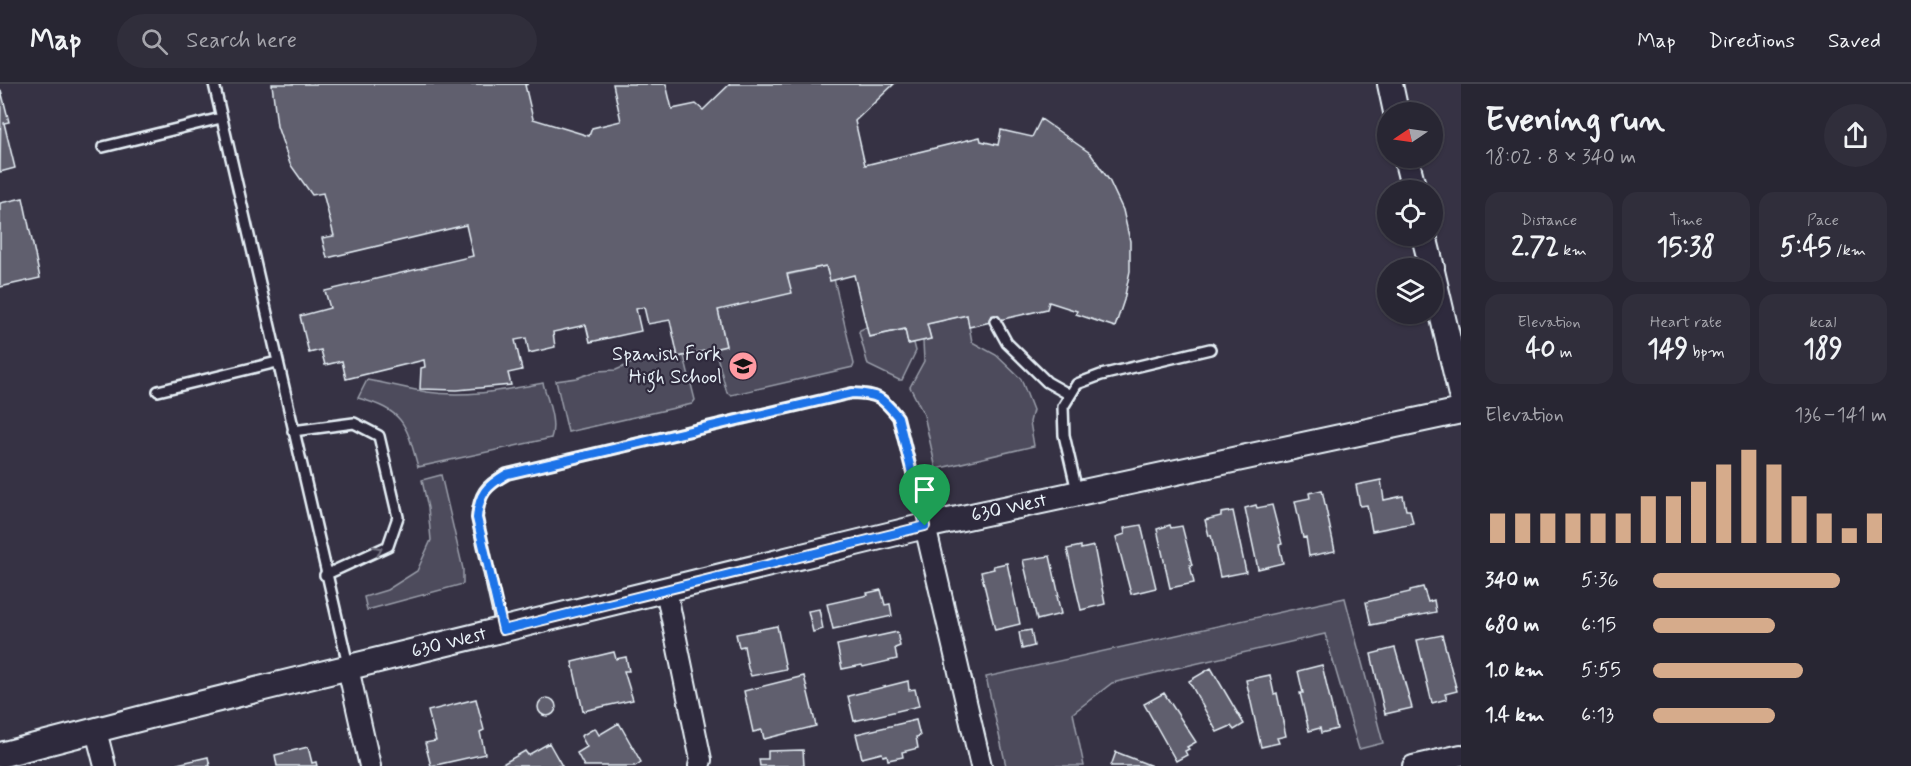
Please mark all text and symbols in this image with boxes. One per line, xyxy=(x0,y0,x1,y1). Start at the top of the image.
search box xyxy=(117,14,537,68)
text: Map xyxy=(30,23,81,60)
icon: search xyxy=(138,25,171,58)
text: Search here xyxy=(186,27,297,55)
text: Map xyxy=(1637,27,1676,55)
text: Directions xyxy=(1709,27,1795,55)
text: Saved xyxy=(1828,27,1881,55)
text: Evening run xyxy=(1485,99,1665,143)
north arrow xyxy=(1377,102,1443,168)
map controls xyxy=(1377,102,1443,324)
button: share xyxy=(1824,104,1887,167)
text: 18:02 · 8 × 340 m xyxy=(1485,144,1636,171)
button: locate xyxy=(1377,180,1443,246)
text: Distance xyxy=(1521,210,1577,231)
text: Time xyxy=(1669,210,1703,231)
text: Pace xyxy=(1807,210,1839,231)
text: 2.72 xyxy=(1511,231,1559,265)
text: 15:38 xyxy=(1657,231,1715,265)
text: 5:45 xyxy=(1780,231,1831,265)
text: km xyxy=(1559,240,1587,261)
text: /km xyxy=(1831,240,1866,261)
button: layers xyxy=(1377,258,1443,324)
text: Elevation xyxy=(1518,312,1581,333)
text: Heart rate xyxy=(1650,312,1722,333)
text: kcal xyxy=(1810,312,1836,333)
text: 40 xyxy=(1525,333,1555,367)
text: 149 xyxy=(1647,333,1688,367)
text: 189 xyxy=(1803,333,1843,367)
place label: Spanish Fork High School xyxy=(612,341,722,393)
text: m xyxy=(1555,342,1573,363)
text: bpm xyxy=(1688,342,1725,363)
school or university icon: Spanish Fork High School xyxy=(727,350,759,382)
text: Elevation xyxy=(1485,402,1564,429)
text: 136–141 m xyxy=(1795,402,1887,429)
pin xyxy=(899,464,950,526)
icon: arrive xyxy=(908,473,941,506)
street label: 630 West xyxy=(968,487,1050,529)
one-way arrow xyxy=(372,546,383,558)
text: 340 m xyxy=(1485,567,1540,594)
text: 5:36 xyxy=(1581,567,1618,594)
text: 680 m xyxy=(1485,612,1540,639)
text: 6:15 xyxy=(1581,612,1616,639)
street label: 630 West xyxy=(408,621,490,665)
text: 1.0 km xyxy=(1485,657,1544,684)
text: 5:55 xyxy=(1581,657,1621,684)
text: 1.4 km xyxy=(1485,702,1544,729)
text: 6:13 xyxy=(1581,702,1614,729)

